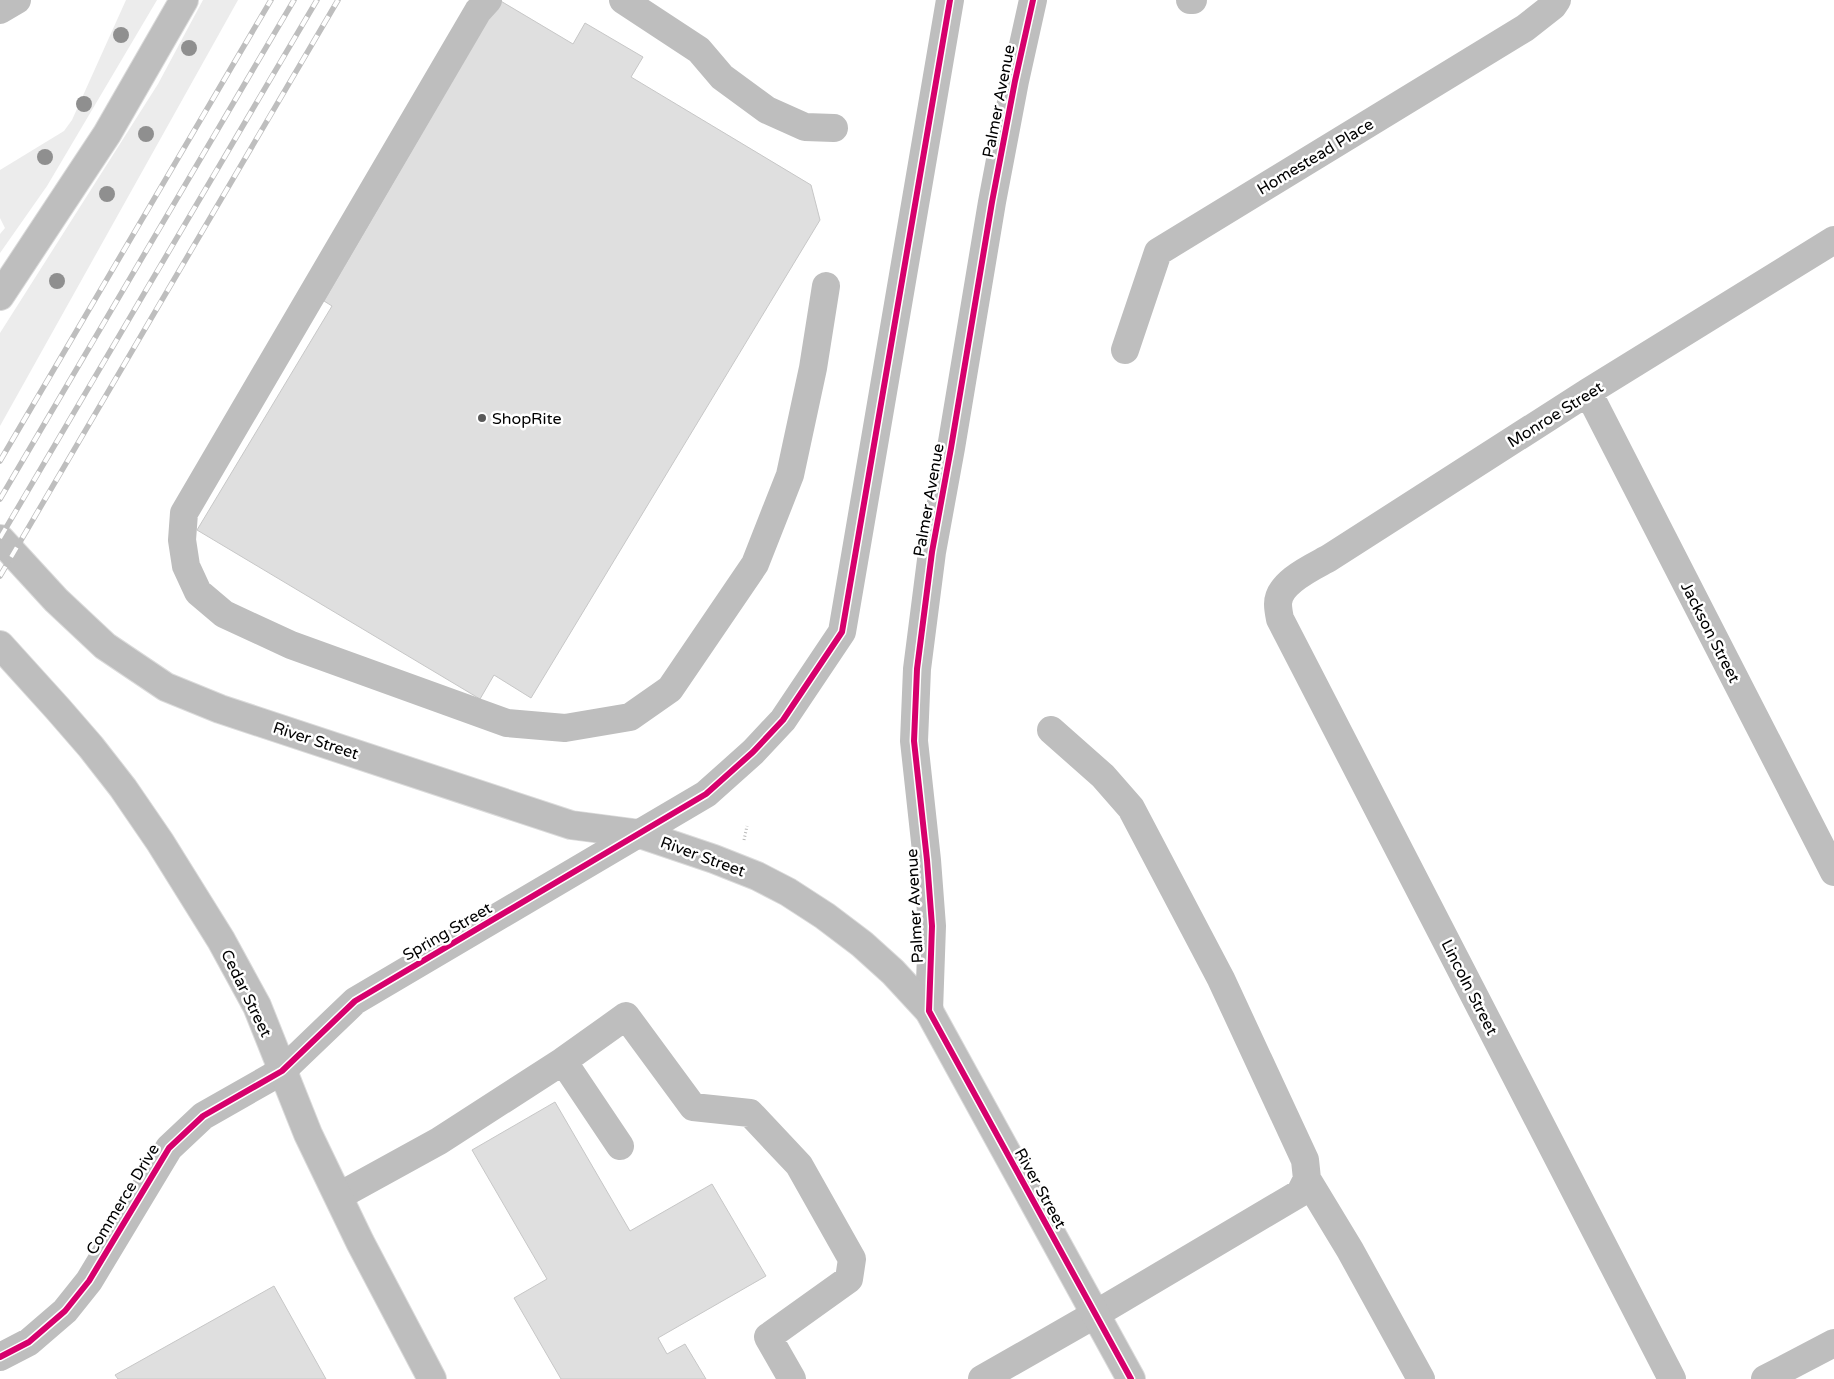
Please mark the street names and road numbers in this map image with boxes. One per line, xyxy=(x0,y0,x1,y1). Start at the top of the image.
street label: Palmer Avenue xyxy=(978,43,1020,159)
street label: Homestead Place xyxy=(1254,114,1377,200)
street label: Monroe Street xyxy=(1504,377,1607,452)
street label: Palmer Avenue xyxy=(909,442,949,558)
street label: Jackson Street xyxy=(1676,579,1744,686)
street label: River Street xyxy=(270,718,361,764)
street label: River Street xyxy=(658,832,748,882)
street label: Palmer Avenue xyxy=(902,848,928,964)
street label: Spring Street xyxy=(399,898,496,965)
street label: Lincoln Street xyxy=(1436,936,1502,1039)
street label: Cedar Street xyxy=(216,946,276,1041)
street label: Commerce Drive xyxy=(82,1140,164,1259)
street label: River Street xyxy=(1010,1145,1070,1232)

